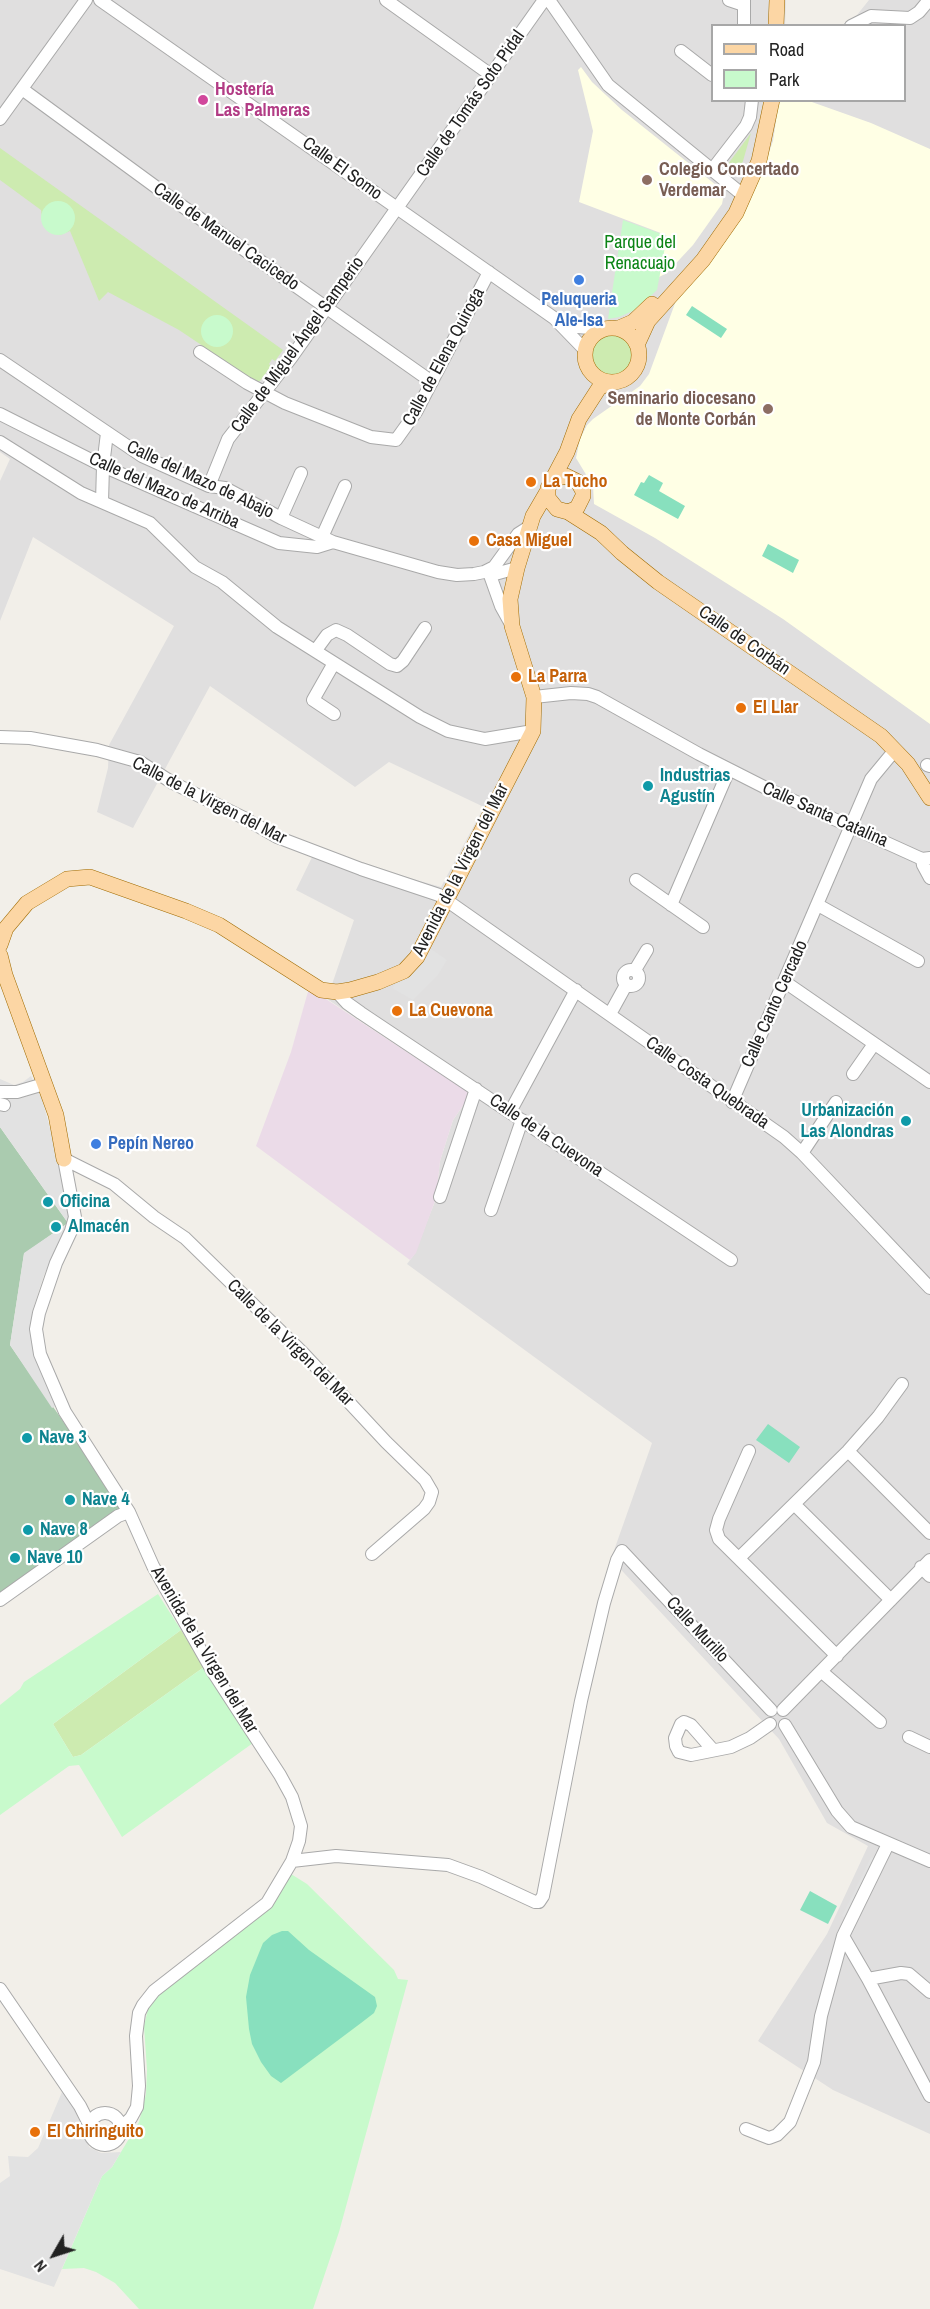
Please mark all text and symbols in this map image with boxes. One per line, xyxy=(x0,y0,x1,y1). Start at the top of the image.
legend xyxy=(711,24,906,102)
street label: Calle de Tomás Soto Pidal xyxy=(412,27,530,181)
text: Road xyxy=(769,37,804,62)
text: Park xyxy=(769,67,799,92)
place label: Hostería Las Palmeras xyxy=(215,79,310,122)
marker: Hostería Las Palmeras xyxy=(196,93,210,107)
street label: Calle El Somo xyxy=(298,133,386,205)
place label: Colegio Concertado Verdemar xyxy=(659,159,799,201)
marker: Colegio Concertado Verdemar xyxy=(640,173,654,187)
street label: Calle de Manuel Cacicedo xyxy=(149,179,303,295)
park label: Parque del Renacuajo xyxy=(604,232,676,274)
street label: Calle de Miguel Ángel Samperio xyxy=(227,253,369,437)
marker: Peluqueria Ale-Isa xyxy=(572,273,586,287)
street label: Calle de Elena Quiroga xyxy=(398,284,490,430)
place label: Peluqueria Ale-Isa xyxy=(541,289,617,332)
place label: Seminario diocesano de Monte Corbán xyxy=(608,388,756,430)
marker: Seminario diocesano de Monte Corbán xyxy=(761,402,775,416)
street label: Calle del Mazo de Abajo xyxy=(123,436,277,524)
street label: Calle del Mazo de Arriba xyxy=(85,448,243,534)
place label: La Tucho xyxy=(543,471,608,493)
marker: La Tucho xyxy=(524,475,538,489)
place label: Casa Miguel xyxy=(486,530,572,552)
marker: Casa Miguel xyxy=(467,534,481,548)
street label: Calle de Corbán xyxy=(694,602,794,680)
place label: La Parra xyxy=(528,666,587,688)
marker: La Parra xyxy=(509,670,523,684)
place label: El Llar xyxy=(753,697,798,719)
marker: El Llar xyxy=(734,701,748,715)
street label: Calle de la Virgen del Mar xyxy=(128,753,290,849)
place label: Industrias Agustín xyxy=(660,765,731,808)
street label: Calle Santa Catalina xyxy=(759,778,891,852)
marker: Industrias Agustín xyxy=(641,779,655,793)
street label: Avenida de la Virgen del Mar xyxy=(408,780,514,960)
street label: Calle Canto Cercado xyxy=(737,937,813,1071)
place label: La Cuevona xyxy=(409,1000,493,1022)
marker: La Cuevona xyxy=(390,1004,404,1018)
street label: Calle Costa Quebrada xyxy=(641,1032,773,1134)
street label: Calle de la Cuevona xyxy=(485,1090,607,1182)
place label: Urbanización Las Alondras xyxy=(800,1100,894,1142)
marker: Urbanización Las Alondras xyxy=(899,1114,913,1128)
place label: Pepín Nereo xyxy=(108,1133,194,1155)
marker: Pepín Nereo xyxy=(89,1137,103,1151)
place label: Oficina xyxy=(60,1191,110,1213)
marker: Oficina xyxy=(41,1195,55,1209)
place label: Almacén xyxy=(68,1216,130,1238)
marker: Almacén xyxy=(49,1220,63,1234)
street label: Calle de la Virgen del Mar xyxy=(222,1275,358,1411)
place label: Nave 3 xyxy=(39,1427,87,1449)
marker: Nave 3 xyxy=(20,1431,34,1445)
place label: Nave 4 xyxy=(82,1489,130,1511)
marker: Nave 4 xyxy=(63,1493,77,1507)
place label: Nave 8 xyxy=(40,1519,88,1541)
marker: Nave 8 xyxy=(21,1523,35,1537)
place label: Nave 10 xyxy=(27,1547,83,1569)
marker: Nave 10 xyxy=(8,1551,22,1565)
street label: Avenida de la Virgen del Mar xyxy=(146,1563,262,1737)
street label: Calle Murillo xyxy=(661,1593,733,1667)
place label: El Chiringuito xyxy=(47,2121,144,2143)
marker: El Chiringuito xyxy=(28,2125,42,2139)
north arrow xyxy=(24,2225,84,2285)
text: N xyxy=(28,2256,52,2277)

